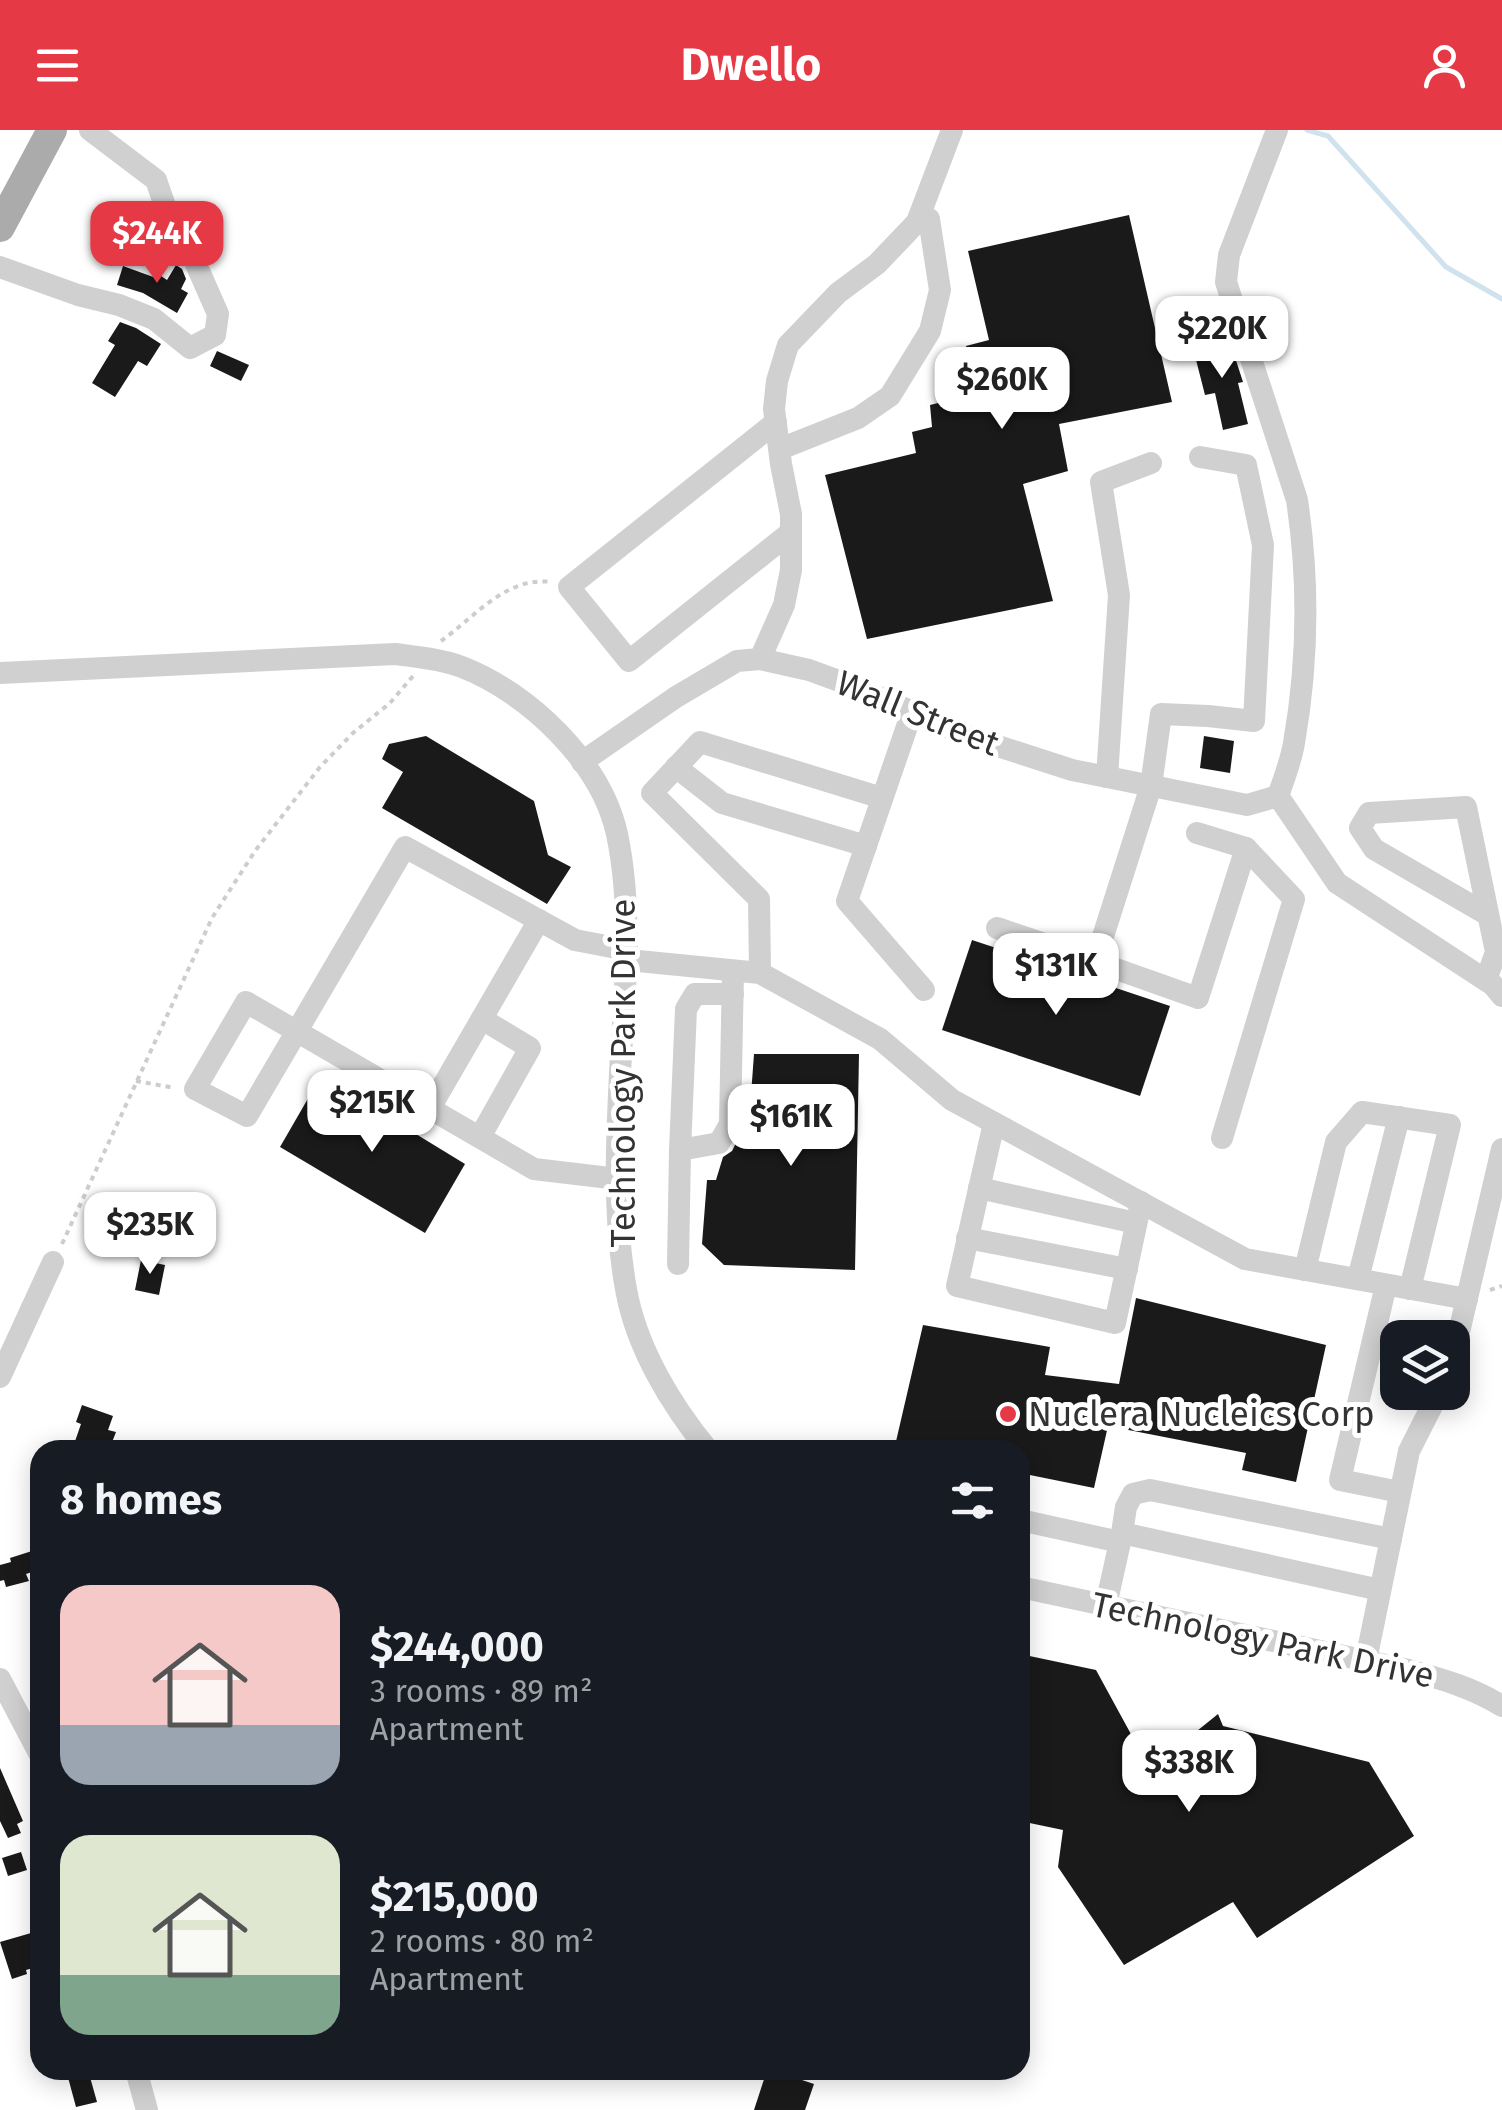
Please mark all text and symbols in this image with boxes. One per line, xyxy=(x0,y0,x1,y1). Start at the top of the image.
icon: menu xyxy=(30,38,85,93)
text: Dwello xyxy=(681,38,821,92)
icon: person xyxy=(1417,38,1472,93)
pin: $244K xyxy=(87,201,227,286)
text: $244K xyxy=(112,214,202,252)
pin: $220K xyxy=(1152,296,1292,381)
text: $220K xyxy=(1177,309,1267,347)
pin: $260K xyxy=(932,347,1072,432)
text: $260K xyxy=(957,360,1047,398)
street label: Wall Street xyxy=(831,661,1006,765)
street label: Technology Park Drive xyxy=(602,899,644,1247)
pin: $131K xyxy=(986,933,1126,1018)
text: $131K xyxy=(1015,946,1097,984)
pin: $215K xyxy=(302,1070,442,1155)
text: $215K xyxy=(329,1083,415,1121)
pin: $161K xyxy=(721,1084,861,1169)
text: $161K xyxy=(750,1097,832,1135)
pin: $235K xyxy=(80,1192,220,1277)
text: $235K xyxy=(106,1205,194,1243)
map controls xyxy=(1380,1320,1470,1410)
button: layers xyxy=(1380,1320,1470,1410)
place label: Nuclera Nucleics Corp xyxy=(1028,1393,1375,1435)
marker: Nuclera Nucleics Corp xyxy=(997,1403,1019,1425)
icon: filters xyxy=(945,1473,1000,1528)
text: 8 homes xyxy=(60,1475,222,1525)
street label: Technology Park Drive xyxy=(1088,1583,1438,1697)
text: $244,000 xyxy=(370,1622,544,1672)
icon: home xyxy=(140,1625,260,1745)
text: 3 rooms · 89 m² xyxy=(370,1672,593,1710)
text: Apartment xyxy=(370,1710,524,1748)
pin: $338K xyxy=(1119,1730,1259,1815)
text: $338K xyxy=(1144,1743,1234,1781)
text: $215,000 xyxy=(370,1872,539,1922)
icon: home xyxy=(140,1875,260,1995)
text: 2 rooms · 80 m² xyxy=(370,1922,594,1960)
text: Apartment xyxy=(370,1960,524,1998)

